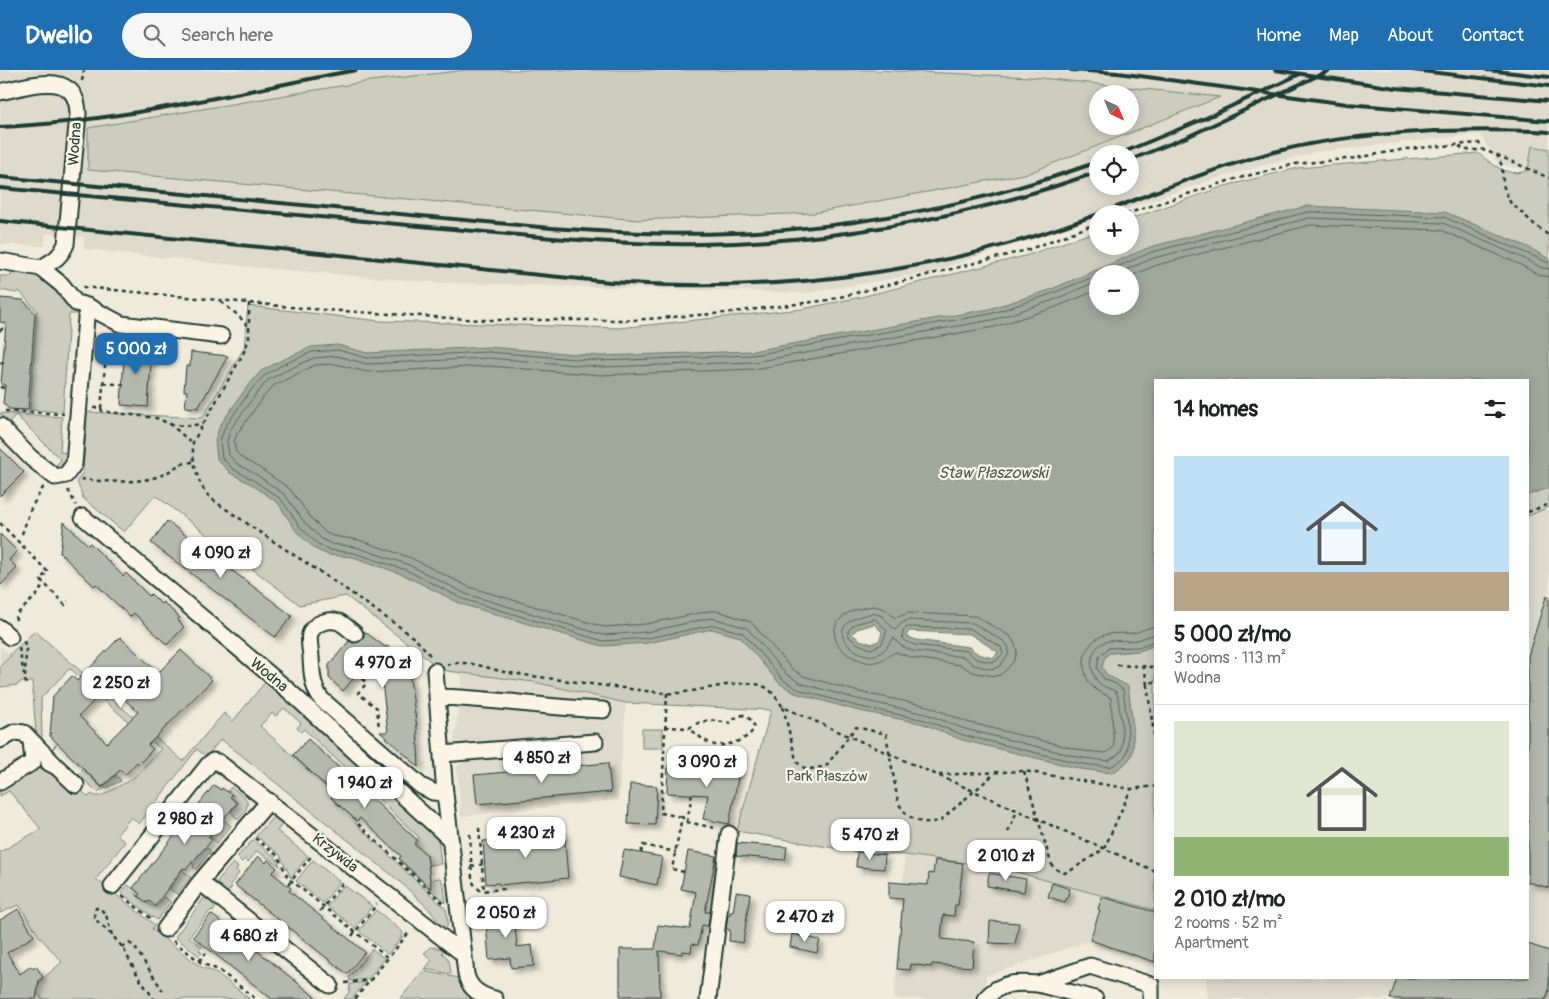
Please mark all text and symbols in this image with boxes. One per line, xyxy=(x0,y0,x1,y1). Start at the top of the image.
search box xyxy=(122,13,472,58)
text: Dwello xyxy=(25,21,92,50)
icon: search xyxy=(140,21,168,49)
text: Search here xyxy=(180,23,273,47)
text: Home xyxy=(1256,24,1301,47)
text: Map xyxy=(1329,24,1359,47)
text: About xyxy=(1387,24,1433,47)
text: Contact xyxy=(1461,24,1524,47)
north arrow xyxy=(1089,85,1139,135)
map controls xyxy=(1089,85,1139,315)
street label: Wodna xyxy=(64,122,86,166)
button: locate xyxy=(1089,145,1139,195)
button: + xyxy=(1089,205,1139,255)
button: − xyxy=(1089,265,1139,315)
pin: 5 000 zł xyxy=(84,332,188,375)
text: 5 000 zł xyxy=(106,339,166,359)
icon: filters xyxy=(1481,395,1509,423)
text: 14 homes xyxy=(1174,396,1258,423)
water label: Staw Płaszowski xyxy=(938,463,1050,483)
icon: home xyxy=(1297,488,1387,578)
pin: 4 090 zł xyxy=(169,536,273,579)
text: 4 090 zł xyxy=(192,543,250,563)
text: 5 000 zł/mo xyxy=(1174,621,1291,648)
pin: 4 970 zł xyxy=(331,646,435,689)
text: 3 rooms · 113 m² xyxy=(1174,648,1286,668)
text: 4 970 zł xyxy=(355,653,411,673)
street label: Wodna xyxy=(246,654,292,696)
pin: 2 250 zł xyxy=(69,666,173,709)
text: Wodna xyxy=(1174,668,1221,688)
text: 2 250 zł xyxy=(93,673,149,693)
pin: 4 850 zł xyxy=(490,742,594,784)
pin: 3 090 zł xyxy=(655,746,759,788)
text: 4 850 zł xyxy=(514,748,570,768)
text: 3 090 zł xyxy=(678,752,736,772)
icon: home xyxy=(1297,754,1387,844)
pin: 1 940 zł xyxy=(313,766,417,809)
park label: Park Płaszów xyxy=(786,767,868,786)
text: 1 940 zł xyxy=(338,773,392,793)
pin: 2 980 zł xyxy=(133,802,237,845)
text: 2 980 zł xyxy=(157,809,213,829)
pin: 4 230 zł xyxy=(474,816,578,859)
pin: 5 470 zł xyxy=(818,818,922,861)
text: 4 230 zł xyxy=(498,823,554,843)
text: 5 470 zł xyxy=(842,825,898,845)
street label: Krzywda xyxy=(308,829,362,877)
pin: 2 010 zł xyxy=(954,840,1058,882)
text: 2 010 zł xyxy=(978,846,1034,866)
text: 2 010 zł/mo xyxy=(1174,886,1285,913)
pin: 2 050 zł xyxy=(454,896,558,939)
pin: 2 470 zł xyxy=(753,900,857,943)
text: 2 050 zł xyxy=(477,903,535,923)
text: 2 470 zł xyxy=(777,907,833,927)
text: 2 rooms · 52 m² xyxy=(1174,913,1283,933)
pin: 4 680 zł xyxy=(197,920,301,962)
text: 4 680 zł xyxy=(221,926,277,946)
text: Apartment xyxy=(1174,933,1249,953)

